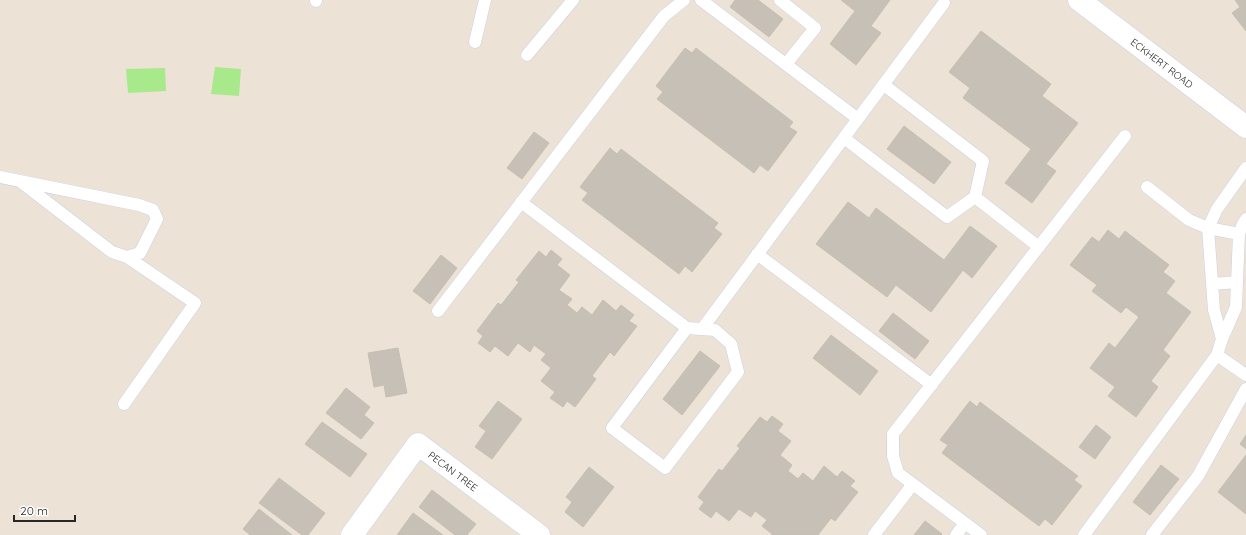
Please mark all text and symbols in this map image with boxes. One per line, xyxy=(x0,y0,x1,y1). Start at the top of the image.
street label: ECKHERT ROAD xyxy=(1128,36,1196,91)
street label: PECAN TREE xyxy=(425,449,480,494)
scale bar xyxy=(14,497,75,523)
text: 20 m xyxy=(20,503,48,518)

